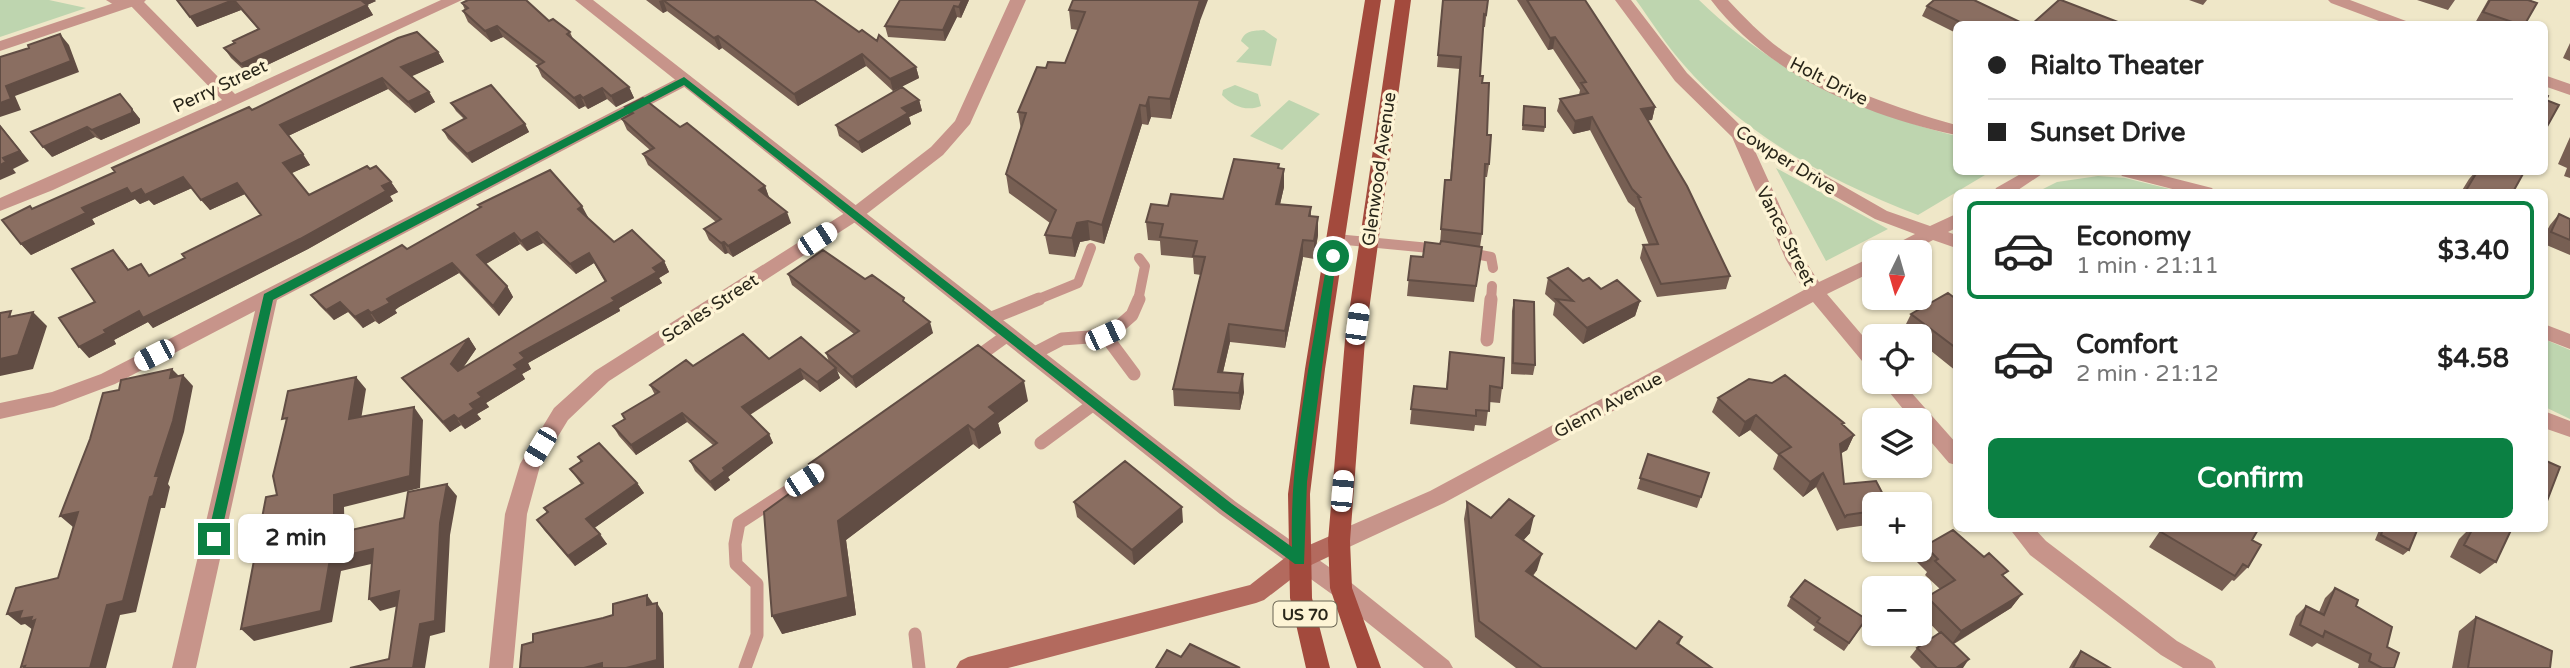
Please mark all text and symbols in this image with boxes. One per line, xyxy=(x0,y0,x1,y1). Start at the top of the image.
text: Rialto Theater xyxy=(2030,50,2203,81)
street label: Holt Drive xyxy=(1786,52,1872,110)
street label: Perry Street xyxy=(169,55,271,117)
street label: Glenwood Avenue xyxy=(1357,90,1401,248)
text: Sunset Drive xyxy=(2030,117,2185,148)
street label: Cowper Drive xyxy=(1732,120,1840,200)
street label: Vance Street xyxy=(1752,183,1820,289)
car xyxy=(794,219,841,259)
icon: car xyxy=(1992,219,2055,282)
text: Economy xyxy=(2076,221,2191,252)
text: $3.40 xyxy=(2438,235,2509,266)
route start xyxy=(1317,240,1349,272)
north arrow xyxy=(1862,240,1932,310)
map controls xyxy=(1862,240,1932,646)
text: 1 min · 21:11 xyxy=(2076,252,2219,280)
street label: Scales Street xyxy=(658,269,762,347)
car xyxy=(1344,302,1371,346)
car xyxy=(1082,317,1129,353)
button: locate xyxy=(1862,324,1932,394)
icon: car xyxy=(1992,327,2055,390)
text: Comfort xyxy=(2076,329,2178,360)
car xyxy=(131,336,178,374)
text: $4.58 xyxy=(2437,343,2509,374)
text: 2 min · 21:12 xyxy=(2076,360,2219,388)
street label: Glenn Avenue xyxy=(1550,367,1666,443)
button: layers xyxy=(1862,408,1932,478)
car xyxy=(521,424,560,470)
button: Confirm xyxy=(1988,438,2513,518)
car xyxy=(781,460,828,500)
car xyxy=(1330,469,1355,513)
button: + xyxy=(1862,492,1932,562)
callout: 2 min xyxy=(238,514,354,564)
route end xyxy=(198,523,230,555)
text: 2 min xyxy=(265,524,327,552)
button: − xyxy=(1862,576,1932,646)
road number: US 70 xyxy=(1274,601,1336,626)

